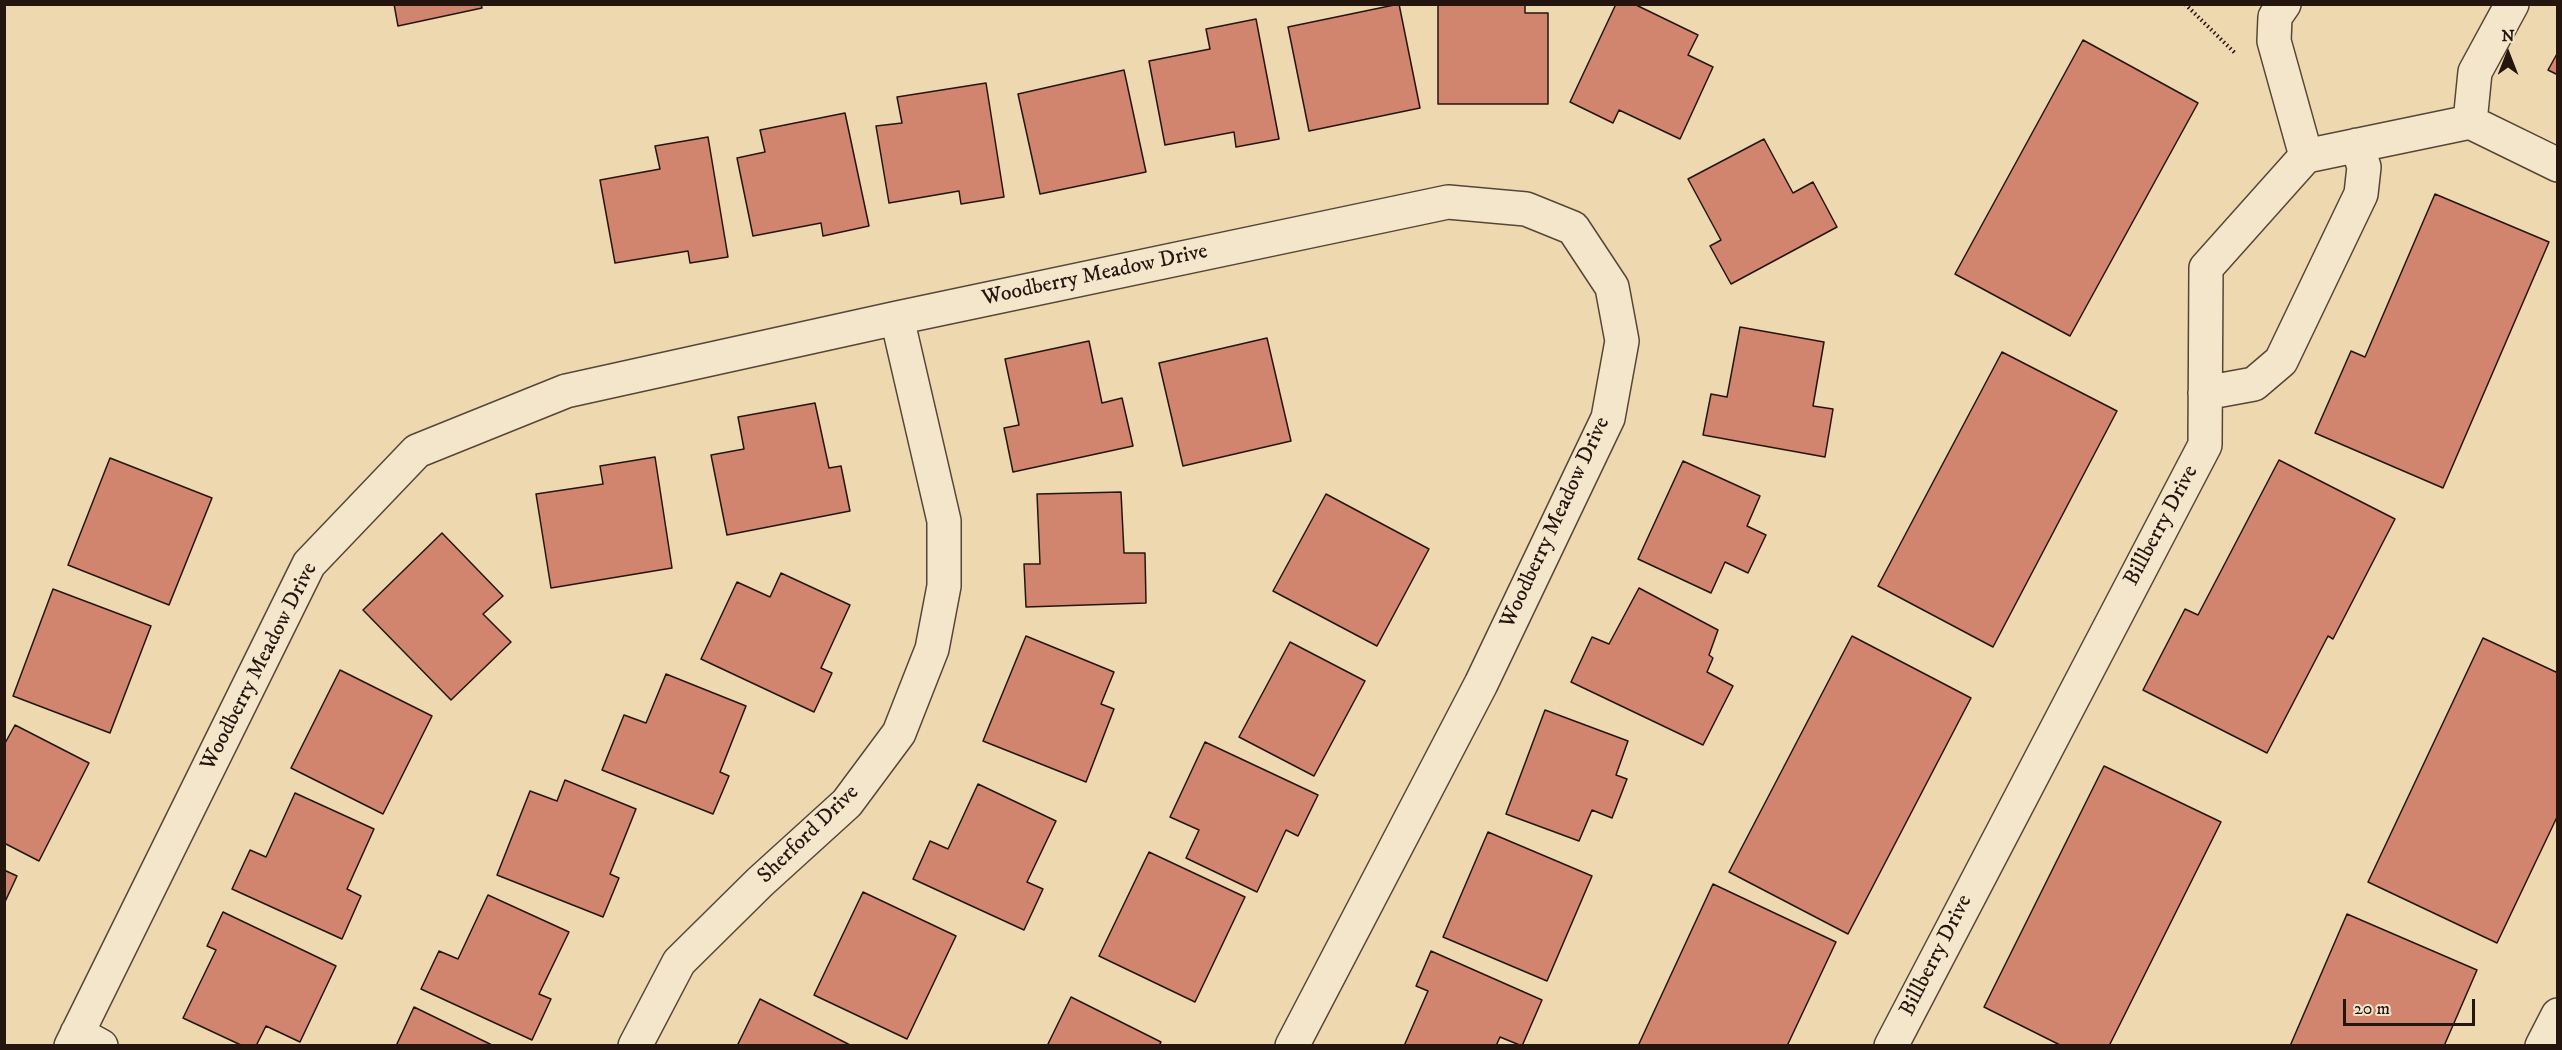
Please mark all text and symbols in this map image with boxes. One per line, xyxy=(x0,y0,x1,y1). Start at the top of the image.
north arrow xyxy=(2478,24,2538,84)
text: N xyxy=(2501,26,2515,46)
street label: Woodberry Meadow Drive xyxy=(980,239,1210,313)
street label: Woodberry Meadow Drive xyxy=(1495,413,1617,633)
street label: Billberry Drive xyxy=(2119,461,2205,591)
street label: Woodberry Meadow Drive xyxy=(196,559,324,775)
street label: Sherford Drive xyxy=(753,780,865,890)
street label: Billberry Drive xyxy=(1895,891,1979,1021)
scale bar xyxy=(2346,987,2478,1025)
text: 20 m xyxy=(2354,998,2390,1020)

